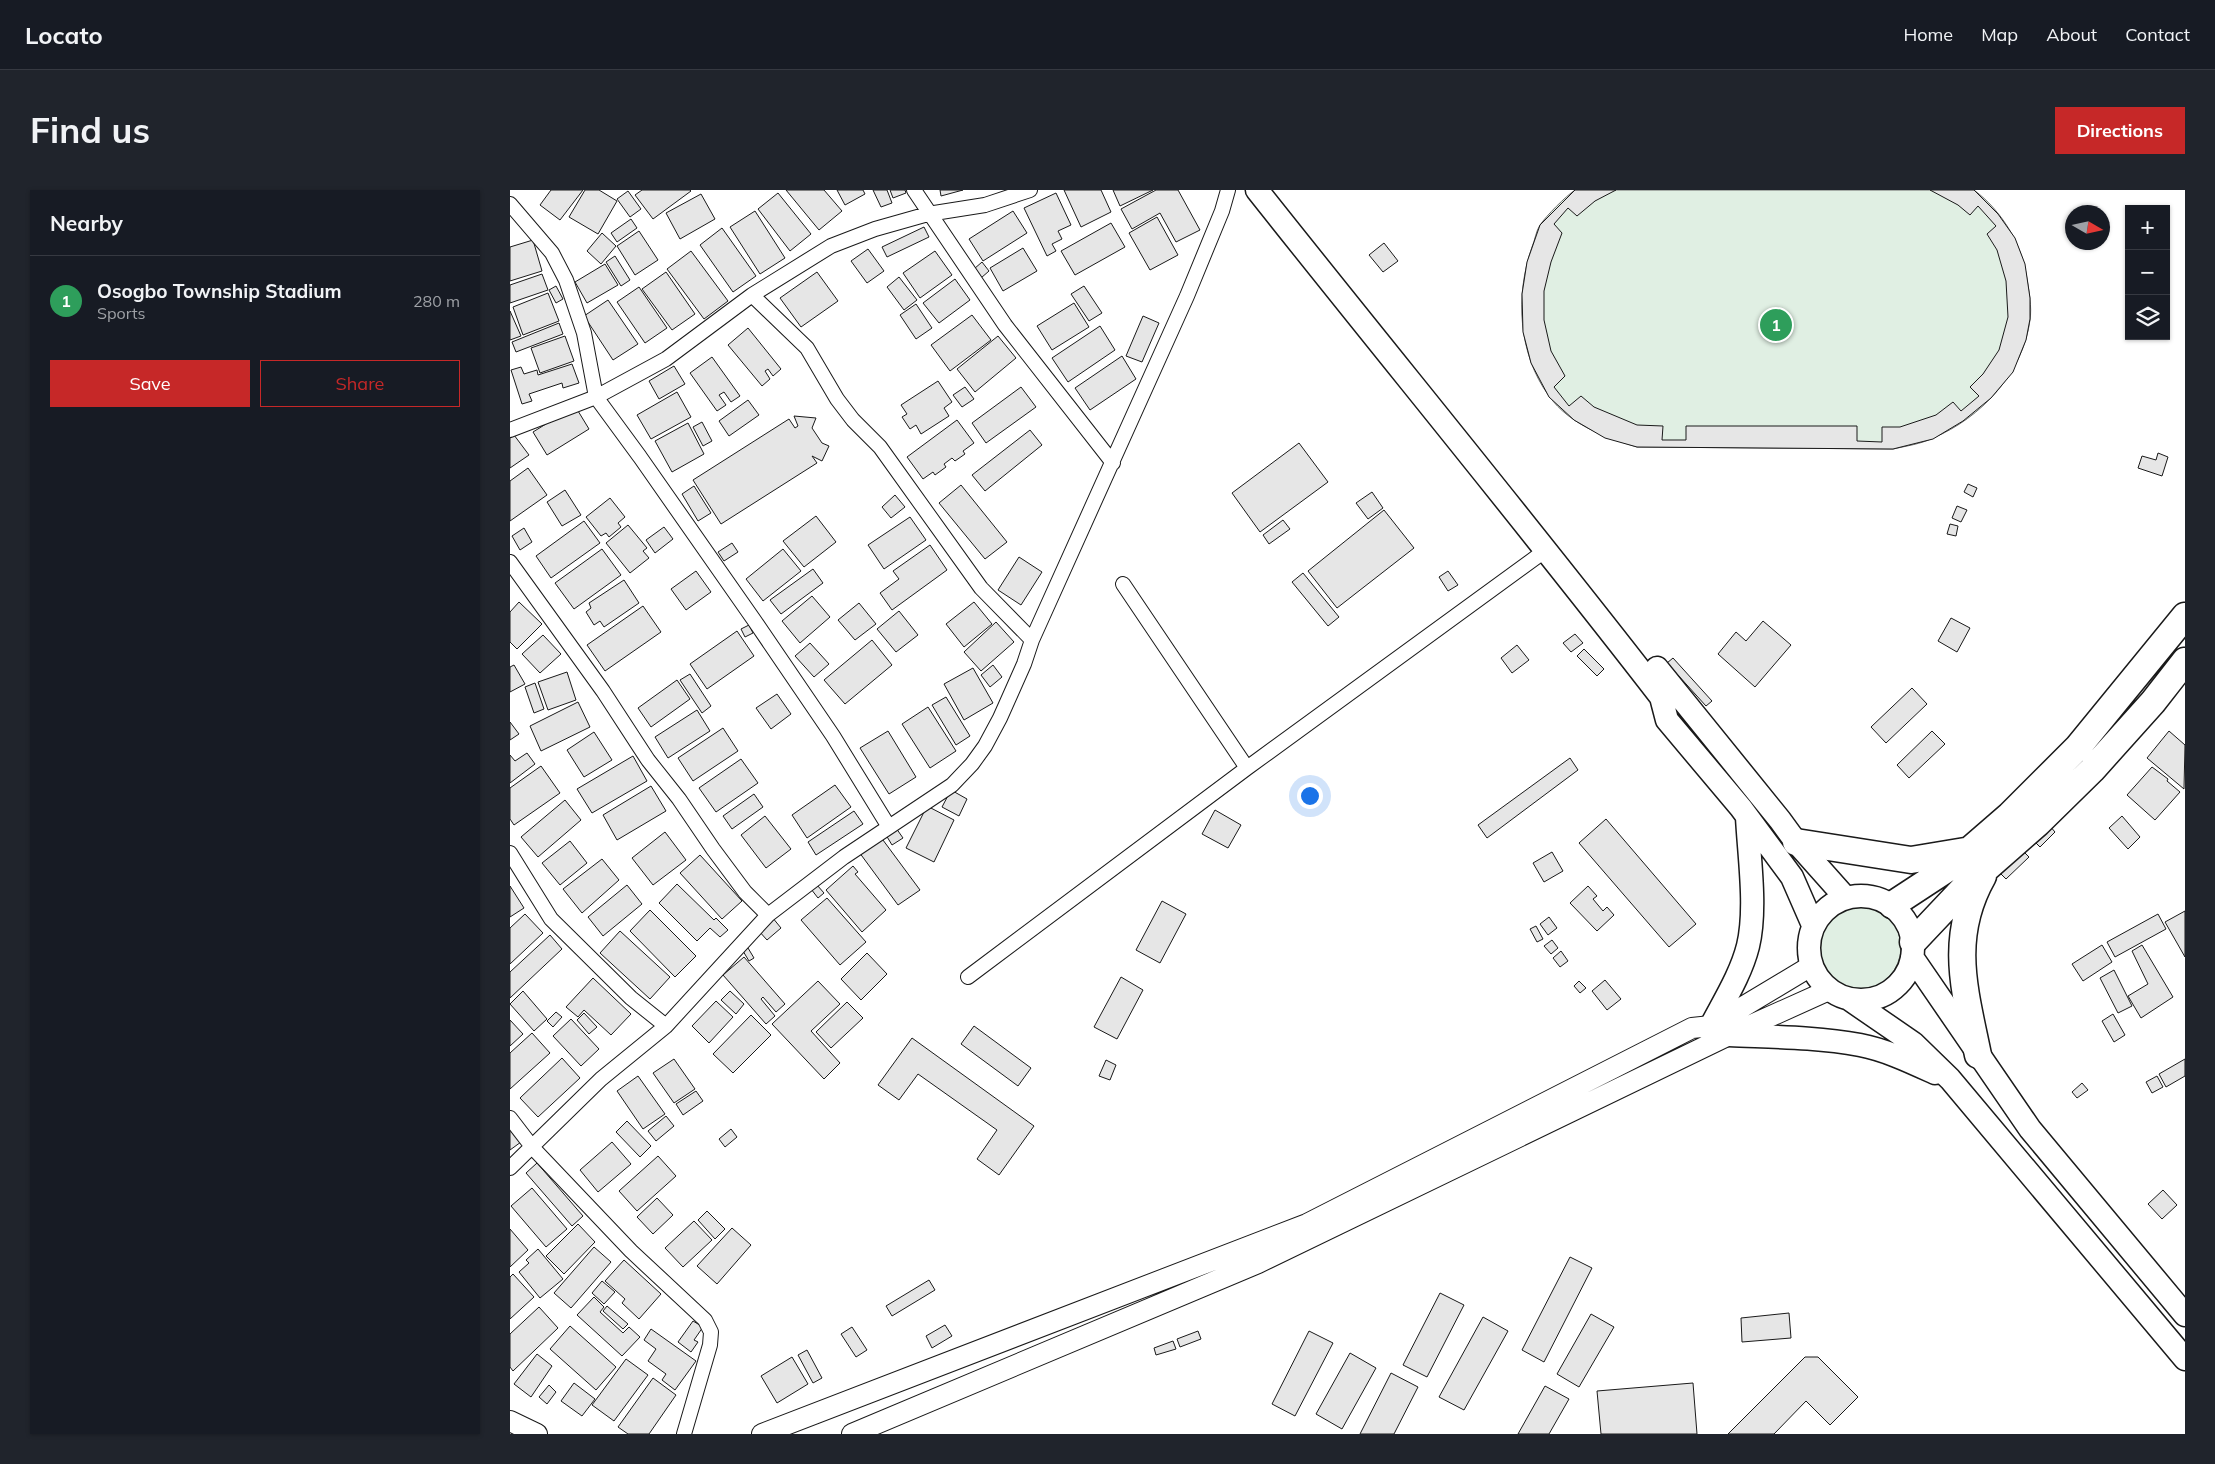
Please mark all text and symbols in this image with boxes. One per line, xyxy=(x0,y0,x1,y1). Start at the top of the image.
text: Locato xyxy=(25,20,103,50)
text: Home xyxy=(1903,23,1953,46)
text: Map xyxy=(1981,23,2018,46)
text: About xyxy=(2046,23,2097,46)
text: Contact xyxy=(2125,23,2190,46)
button: Directions xyxy=(2055,107,2185,154)
text: Find us xyxy=(30,108,150,152)
north arrow xyxy=(2065,205,2110,250)
map controls xyxy=(2125,205,2170,340)
button: + xyxy=(2125,205,2170,250)
text: Nearby xyxy=(50,210,123,236)
button: − xyxy=(2125,250,2170,295)
text: Osogbo Township Stadium xyxy=(97,279,342,303)
text: 1 xyxy=(61,291,71,311)
text: 280 m xyxy=(413,291,460,311)
button: layers xyxy=(2125,295,2170,340)
text: Sports xyxy=(97,303,145,323)
pin: 1 xyxy=(1760,306,1792,344)
button: Save xyxy=(50,360,250,407)
button: Share xyxy=(260,360,460,407)
your location xyxy=(1297,783,1323,809)

